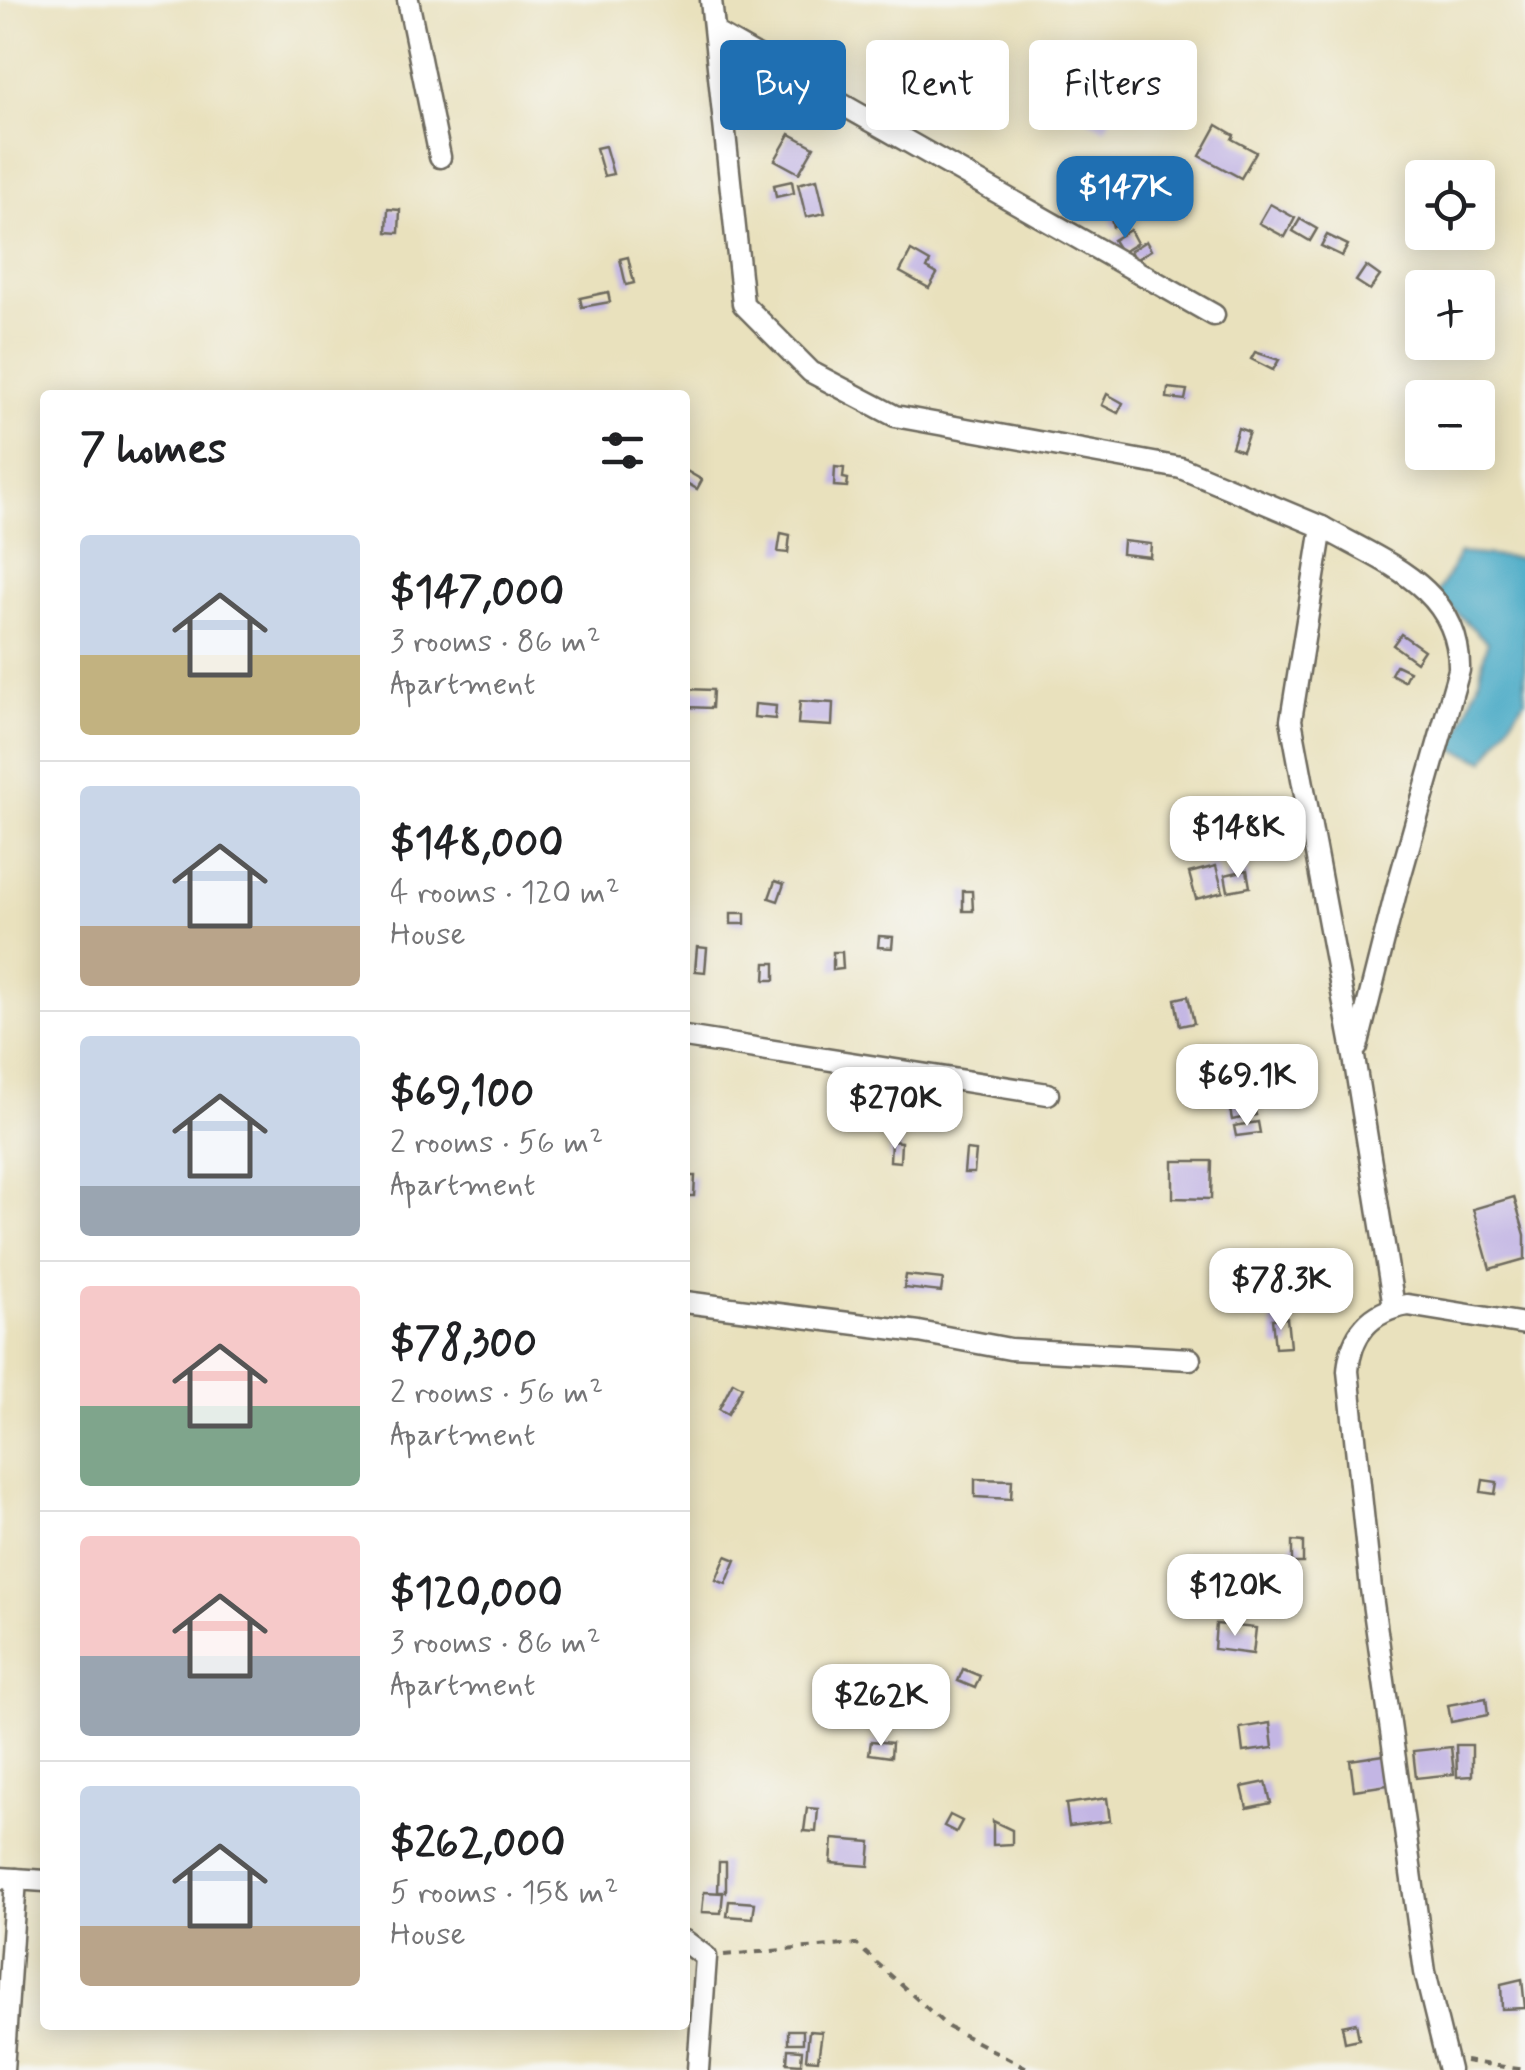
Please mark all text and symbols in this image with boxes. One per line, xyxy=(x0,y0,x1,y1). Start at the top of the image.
chip: Buy xyxy=(720,40,846,130)
chip: Rent xyxy=(866,40,1009,130)
chip: Filters xyxy=(1029,40,1197,130)
pin: $147K xyxy=(1055,156,1195,241)
map controls xyxy=(1405,160,1495,470)
button: locate xyxy=(1405,160,1495,250)
text: $147K xyxy=(1079,167,1172,209)
button: + xyxy=(1405,270,1495,360)
button: − xyxy=(1405,380,1495,470)
text: 7 homes xyxy=(80,423,227,478)
icon: filters xyxy=(595,423,650,478)
text: $147,000 xyxy=(390,566,564,621)
icon: home xyxy=(160,575,280,695)
text: 3 rooms · 86 m² xyxy=(390,621,601,663)
text: Apartment xyxy=(390,663,535,705)
pin: $148K xyxy=(1168,796,1308,881)
text: $148K xyxy=(1192,807,1284,849)
text: $148,000 xyxy=(390,817,564,872)
icon: home xyxy=(160,826,280,946)
text: 4 rooms · 120 m² xyxy=(390,872,620,914)
text: House xyxy=(390,914,466,956)
pin: $69.1K xyxy=(1166,1044,1328,1129)
text: $69.1K xyxy=(1198,1055,1296,1097)
text: $69,100 xyxy=(390,1067,534,1122)
pin: $270K xyxy=(825,1067,965,1152)
icon: home xyxy=(160,1076,280,1196)
text: $270K xyxy=(849,1078,941,1120)
text: 2 rooms · 56 m² xyxy=(390,1122,603,1164)
text: Apartment xyxy=(390,1164,535,1206)
pin: $78.3K xyxy=(1200,1248,1362,1333)
text: $78.3K xyxy=(1231,1259,1331,1301)
text: $78,300 xyxy=(390,1317,537,1372)
icon: home xyxy=(160,1326,280,1446)
text: 2 rooms · 56 m² xyxy=(390,1372,603,1414)
text: Apartment xyxy=(390,1414,535,1456)
pin: $120K xyxy=(1165,1554,1305,1639)
text: $120K xyxy=(1189,1565,1281,1607)
text: $120,000 xyxy=(390,1567,563,1622)
icon: home xyxy=(160,1576,280,1696)
text: 3 rooms · 86 m² xyxy=(390,1622,601,1664)
text: Apartment xyxy=(390,1664,535,1706)
pin: $262K xyxy=(811,1664,951,1749)
text: $262K xyxy=(834,1675,928,1717)
text: $262,000 xyxy=(390,1817,565,1872)
icon: home xyxy=(160,1826,280,1946)
text: 5 rooms · 158 m² xyxy=(390,1872,618,1914)
text: House xyxy=(390,1914,466,1956)

